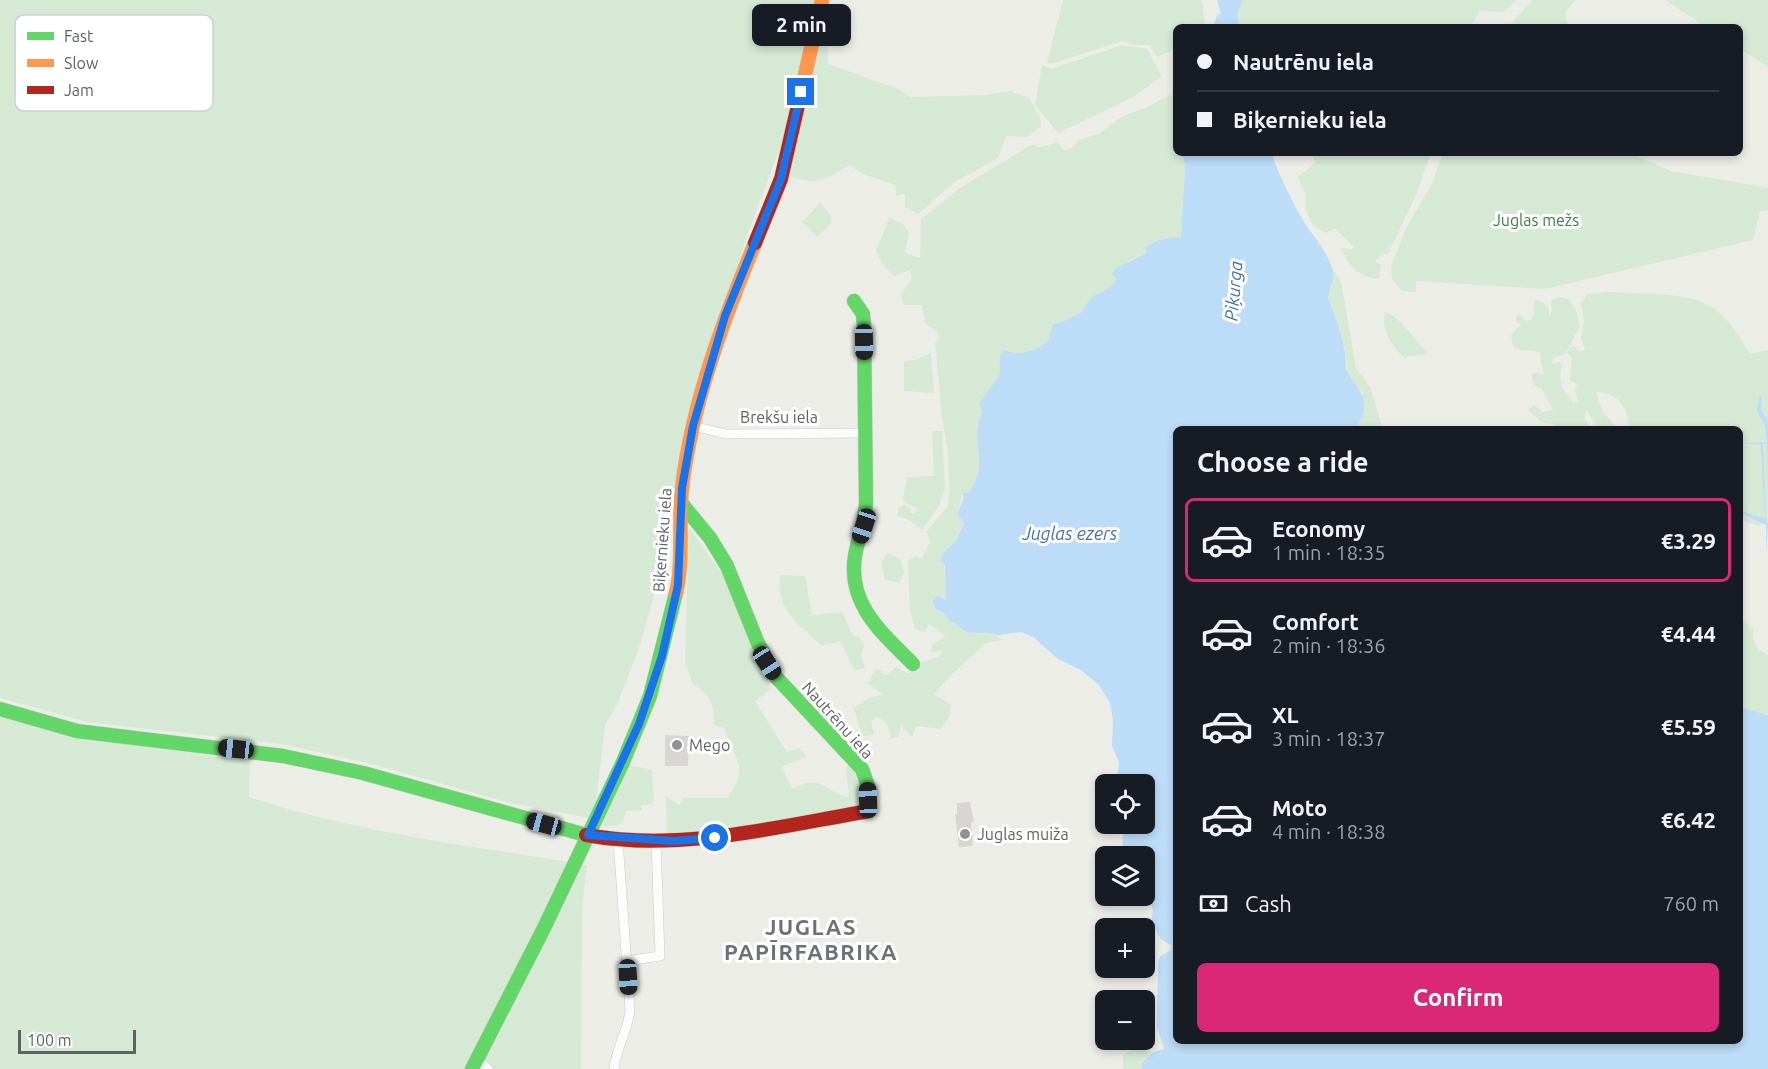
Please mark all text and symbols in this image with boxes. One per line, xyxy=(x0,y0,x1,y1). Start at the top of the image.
callout: 2 min xyxy=(752,5,850,47)
text: 2 min xyxy=(776,13,827,36)
legend xyxy=(15,15,213,111)
text: Fast xyxy=(64,27,94,45)
text: Nautrēnu iela xyxy=(1233,49,1374,74)
text: Slow xyxy=(64,54,99,72)
route end xyxy=(787,78,814,105)
text: Jam xyxy=(64,81,94,99)
text: Biķernieku iela xyxy=(1233,107,1387,132)
park label: Juglas mežs xyxy=(1493,211,1579,229)
water label: Piķurga xyxy=(1220,260,1246,322)
car xyxy=(855,324,873,360)
street label: Brekšu iela xyxy=(740,408,818,426)
text: Choose a ride xyxy=(1197,447,1369,477)
street label: Biķernieku iela xyxy=(649,487,675,593)
car xyxy=(850,506,878,546)
icon: car xyxy=(1200,513,1254,567)
text: Economy xyxy=(1272,516,1365,541)
water label: Juglas ezers xyxy=(1022,523,1118,543)
text: €3.29 xyxy=(1661,528,1716,553)
text: 1 min · 18:35 xyxy=(1272,541,1386,564)
icon: car xyxy=(1200,606,1254,660)
text: Comfort xyxy=(1272,609,1359,634)
text: €4.44 xyxy=(1661,621,1716,646)
text: 2 min · 18:36 xyxy=(1272,634,1386,657)
car xyxy=(750,643,784,683)
street label: Nautrēnu iela xyxy=(799,678,877,762)
icon: car xyxy=(1200,699,1254,753)
text: XL xyxy=(1272,702,1299,727)
text: €5.59 xyxy=(1661,714,1716,739)
text: 3 min · 18:37 xyxy=(1272,727,1386,750)
place label: Mego xyxy=(689,736,730,754)
car xyxy=(217,738,255,760)
marker: Mego xyxy=(670,738,684,752)
map controls xyxy=(1095,774,1155,1050)
button: locate xyxy=(1095,774,1155,834)
car xyxy=(858,782,878,818)
icon: car xyxy=(1200,792,1254,846)
text: Moto xyxy=(1272,795,1327,820)
text: €6.42 xyxy=(1661,807,1716,832)
car xyxy=(524,811,564,837)
text: 4 min · 18:38 xyxy=(1272,820,1386,843)
route start xyxy=(701,824,728,851)
place label: Juglas muiža xyxy=(977,825,1069,843)
marker: Juglas muiža xyxy=(958,827,972,841)
button: layers xyxy=(1095,846,1155,906)
icon: cash xyxy=(1197,887,1230,920)
text: Cash xyxy=(1245,891,1292,916)
text: 760 m xyxy=(1663,892,1719,915)
district label: JUGLAS PAPĪRFABRIKA xyxy=(724,914,898,964)
button: + xyxy=(1095,918,1155,978)
car xyxy=(618,959,638,995)
button: Confirm xyxy=(1197,963,1719,1032)
button: − xyxy=(1095,990,1155,1050)
scale bar xyxy=(18,1027,136,1054)
text: 100 m xyxy=(27,1031,72,1049)

